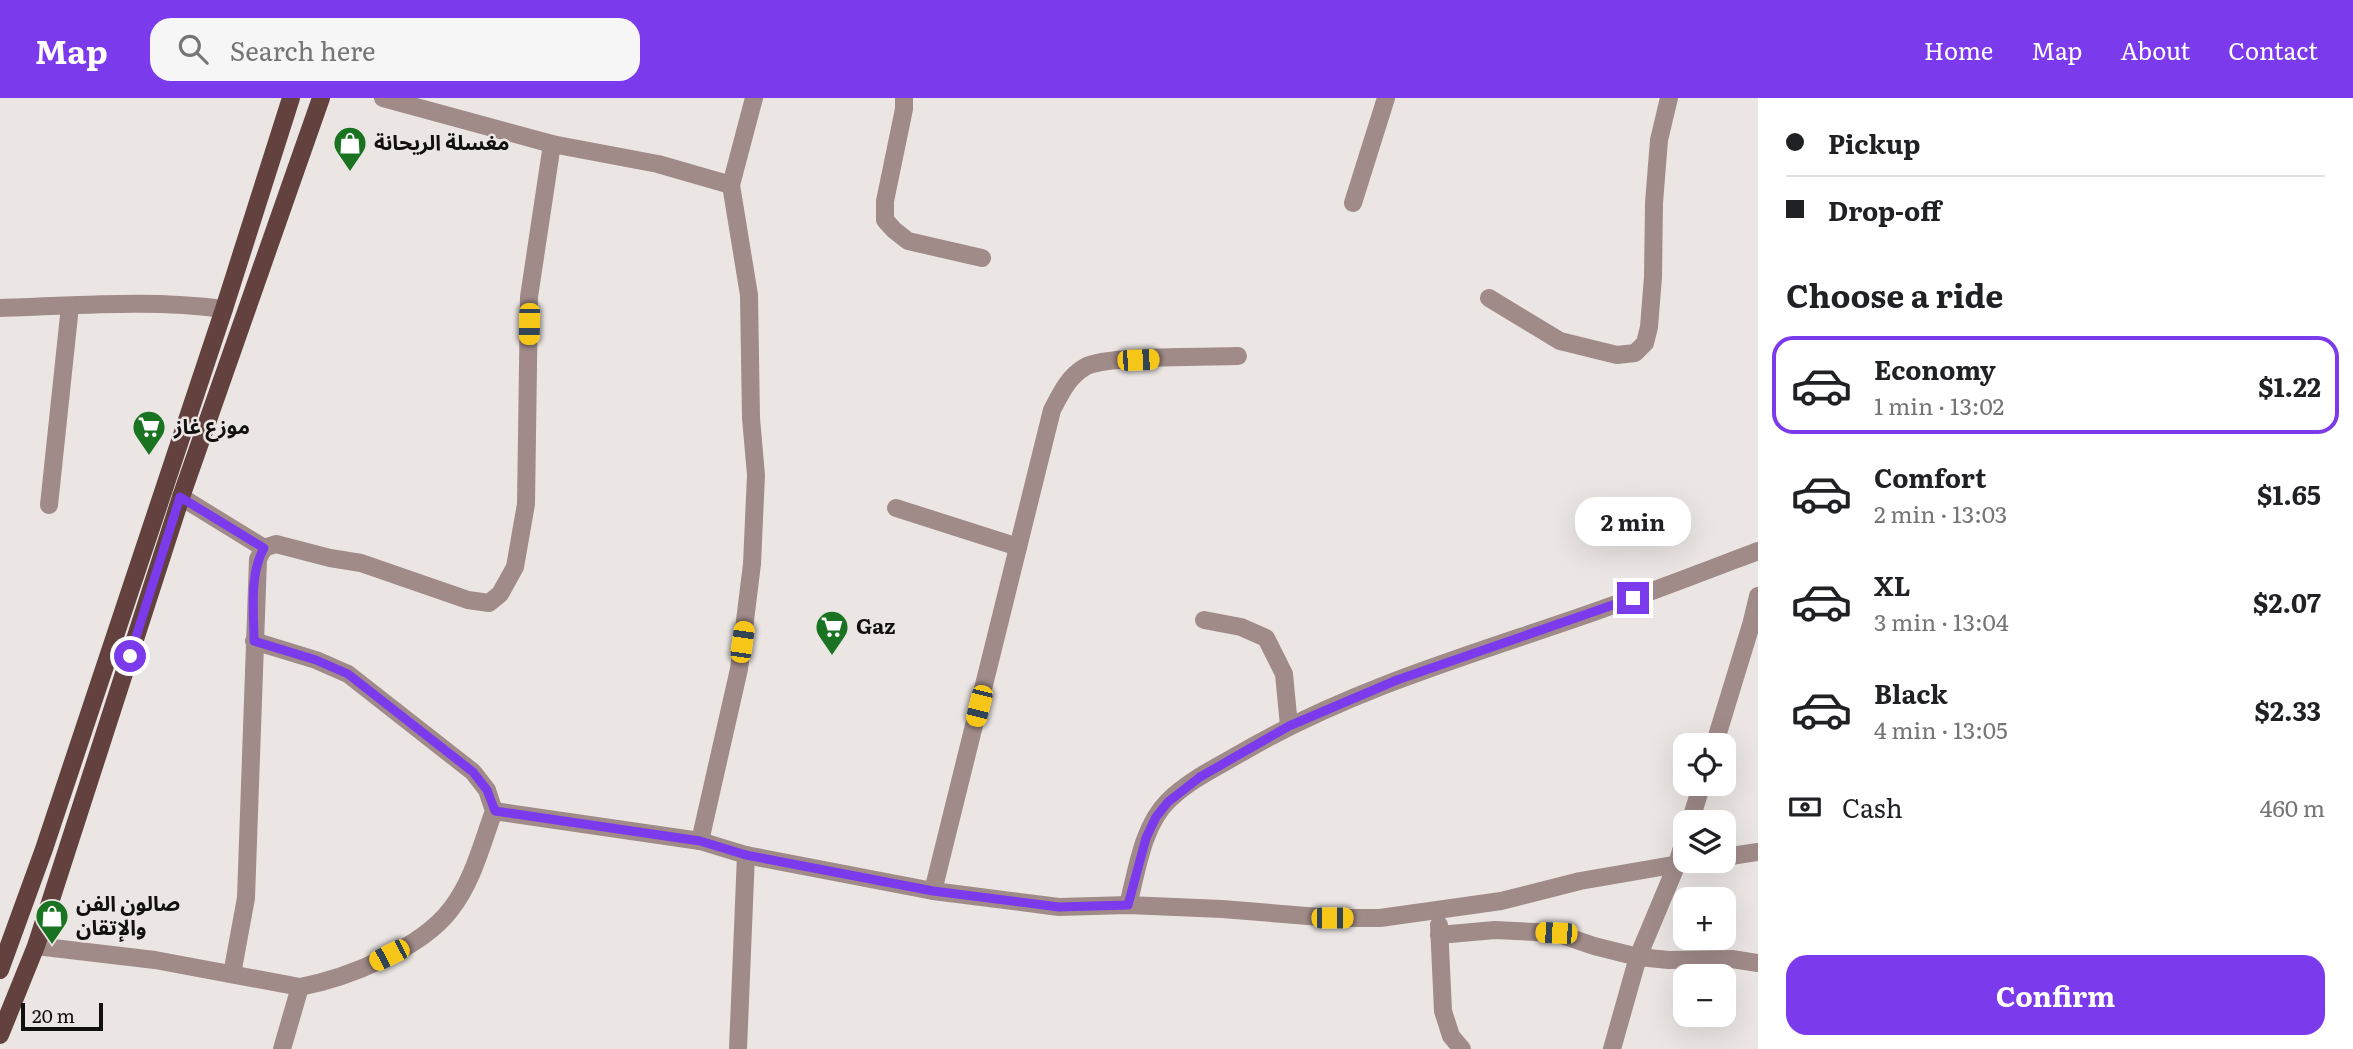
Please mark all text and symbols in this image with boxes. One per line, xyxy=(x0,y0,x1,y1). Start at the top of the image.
search box xyxy=(150,18,640,81)
text: Map xyxy=(35,25,108,74)
icon: search xyxy=(174,30,212,68)
text: Search here xyxy=(230,30,376,69)
text: Home xyxy=(1924,32,1993,67)
text: Map xyxy=(2031,32,2082,67)
text: About xyxy=(2120,32,2190,67)
text: Contact xyxy=(2228,32,2318,67)
text: Pickup xyxy=(1828,123,1920,162)
shop icon: مغسلة الريحانة xyxy=(331,124,369,173)
place label: مغسلة الريحانة xyxy=(374,125,509,156)
text: Drop-off xyxy=(1828,190,1941,229)
text: Choose a ride xyxy=(1786,270,2003,318)
car xyxy=(519,303,540,345)
car xyxy=(1117,349,1160,371)
text: Economy xyxy=(1874,349,1996,388)
icon: car xyxy=(1790,354,1853,417)
text: $1.22 xyxy=(2258,366,2321,405)
text: 1 min · 13:02 xyxy=(1874,388,2004,422)
supermarket icon: موزع غاز xyxy=(130,408,168,457)
place label: موزع غاز xyxy=(173,409,250,442)
text: Comfort xyxy=(1874,457,1986,496)
icon: car xyxy=(1790,462,1853,525)
text: $1.65 xyxy=(2257,474,2321,513)
callout: 2 min xyxy=(1575,496,1691,546)
text: 2 min · 13:03 xyxy=(1874,496,2007,530)
text: 2 min xyxy=(1601,504,1665,538)
text: XL xyxy=(1874,565,1911,604)
icon: car xyxy=(1790,570,1853,633)
route end xyxy=(1617,582,1649,614)
text: $2.07 xyxy=(2253,582,2321,621)
text: 3 min · 13:04 xyxy=(1874,604,2009,638)
supermarket icon: Gaz xyxy=(813,608,851,657)
place label: Gaz xyxy=(856,609,895,640)
car xyxy=(729,620,756,664)
route start xyxy=(114,640,146,672)
text: Black xyxy=(1874,673,1948,712)
icon: car xyxy=(1790,678,1853,741)
car xyxy=(964,683,995,729)
text: $2.33 xyxy=(2255,690,2321,729)
text: 4 min · 13:05 xyxy=(1874,712,2008,746)
map controls xyxy=(1673,733,1736,1027)
button: locate xyxy=(1673,733,1736,796)
text: Cash xyxy=(1842,787,1903,826)
icon: cash xyxy=(1786,788,1824,826)
text: 460 m xyxy=(2260,790,2325,824)
button: layers xyxy=(1673,810,1736,873)
place label: صالون الفن والإتقان xyxy=(76,886,180,942)
button: + xyxy=(1673,887,1736,950)
shop icon: صالون الفن والإتقان xyxy=(33,897,71,946)
car xyxy=(1312,908,1354,929)
car xyxy=(1535,922,1578,944)
car xyxy=(366,936,413,974)
button: Confirm xyxy=(1786,955,2325,1035)
button: − xyxy=(1673,964,1736,1027)
scale bar xyxy=(21,1000,103,1032)
text: 20 m xyxy=(32,1001,75,1029)

